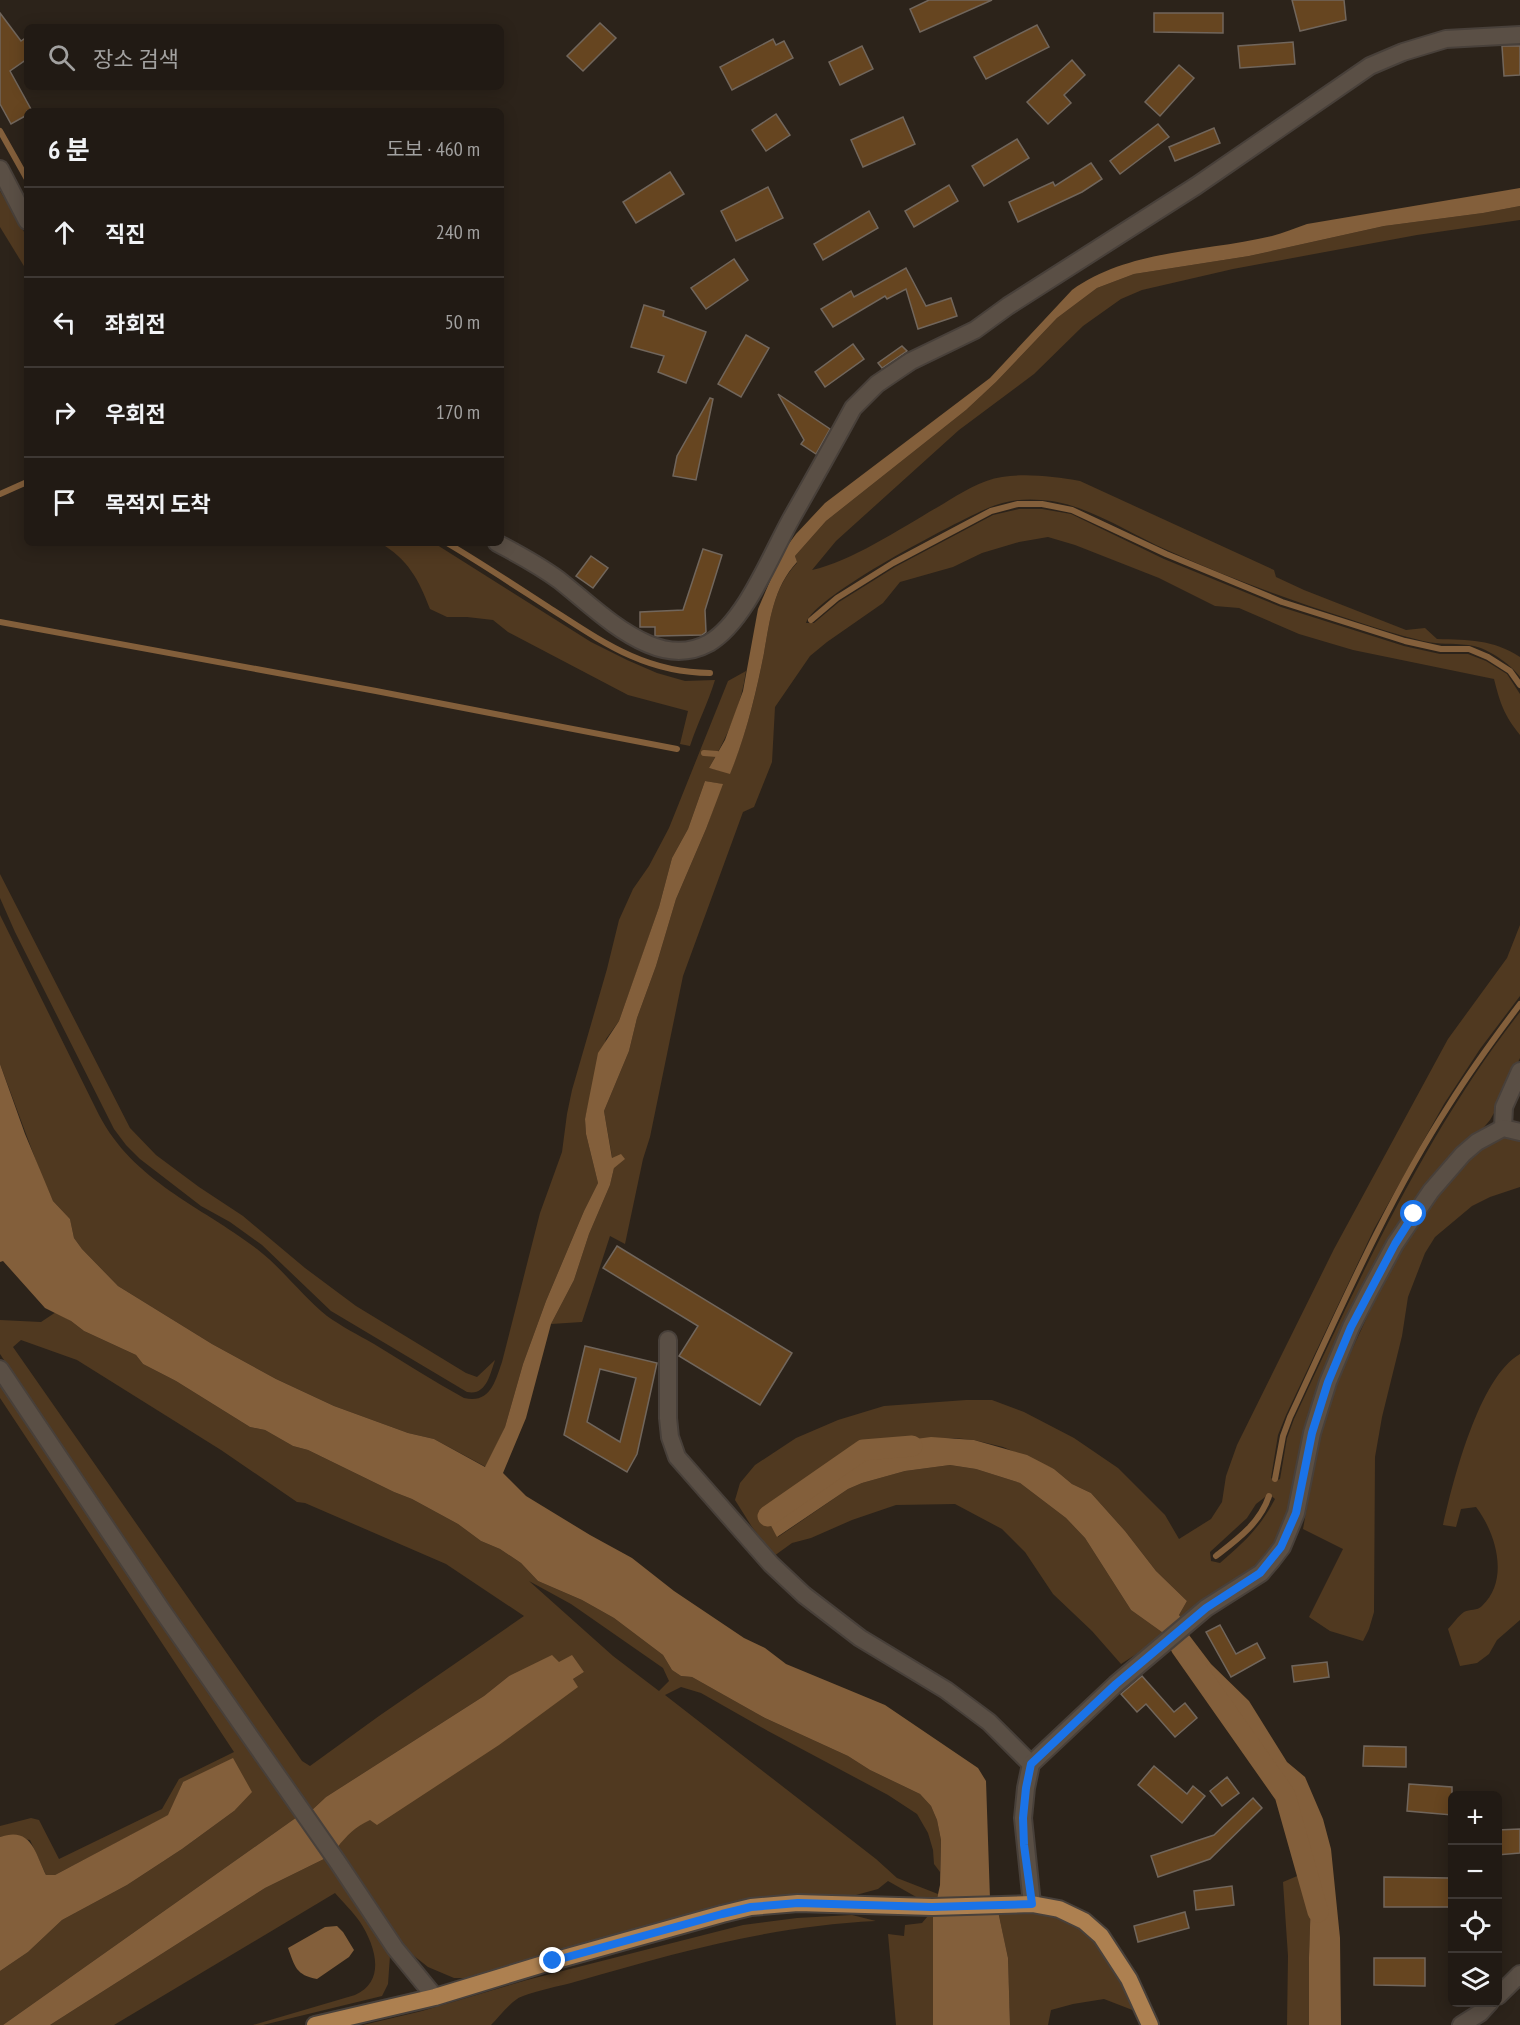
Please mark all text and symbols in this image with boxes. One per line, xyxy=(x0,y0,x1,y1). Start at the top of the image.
search box xyxy=(24,24,504,90)
icon: search xyxy=(45,41,78,74)
text: 장소 검색 xyxy=(93,45,179,73)
text: 6 분 xyxy=(48,133,90,166)
text: 도보 · 460 m xyxy=(386,136,480,162)
icon: ahead xyxy=(48,216,81,249)
text: 240 m xyxy=(436,219,480,245)
text: 직진 xyxy=(105,220,145,248)
icon: left xyxy=(48,306,81,339)
text: 50 m xyxy=(445,309,480,335)
text: 좌회전 xyxy=(105,310,166,338)
icon: right xyxy=(48,396,81,429)
text: 170 m xyxy=(436,399,480,425)
text: 우회전 xyxy=(105,400,166,428)
icon: arrive xyxy=(48,486,81,519)
text: 목적지 도착 xyxy=(105,490,211,518)
route start xyxy=(1400,1200,1426,1226)
map controls xyxy=(1448,1791,1502,2007)
button: + xyxy=(1448,1791,1502,1845)
button: − xyxy=(1448,1845,1502,1899)
button: locate xyxy=(1448,1899,1502,1953)
route end xyxy=(539,1947,565,1973)
button: layers xyxy=(1448,1953,1502,2007)

